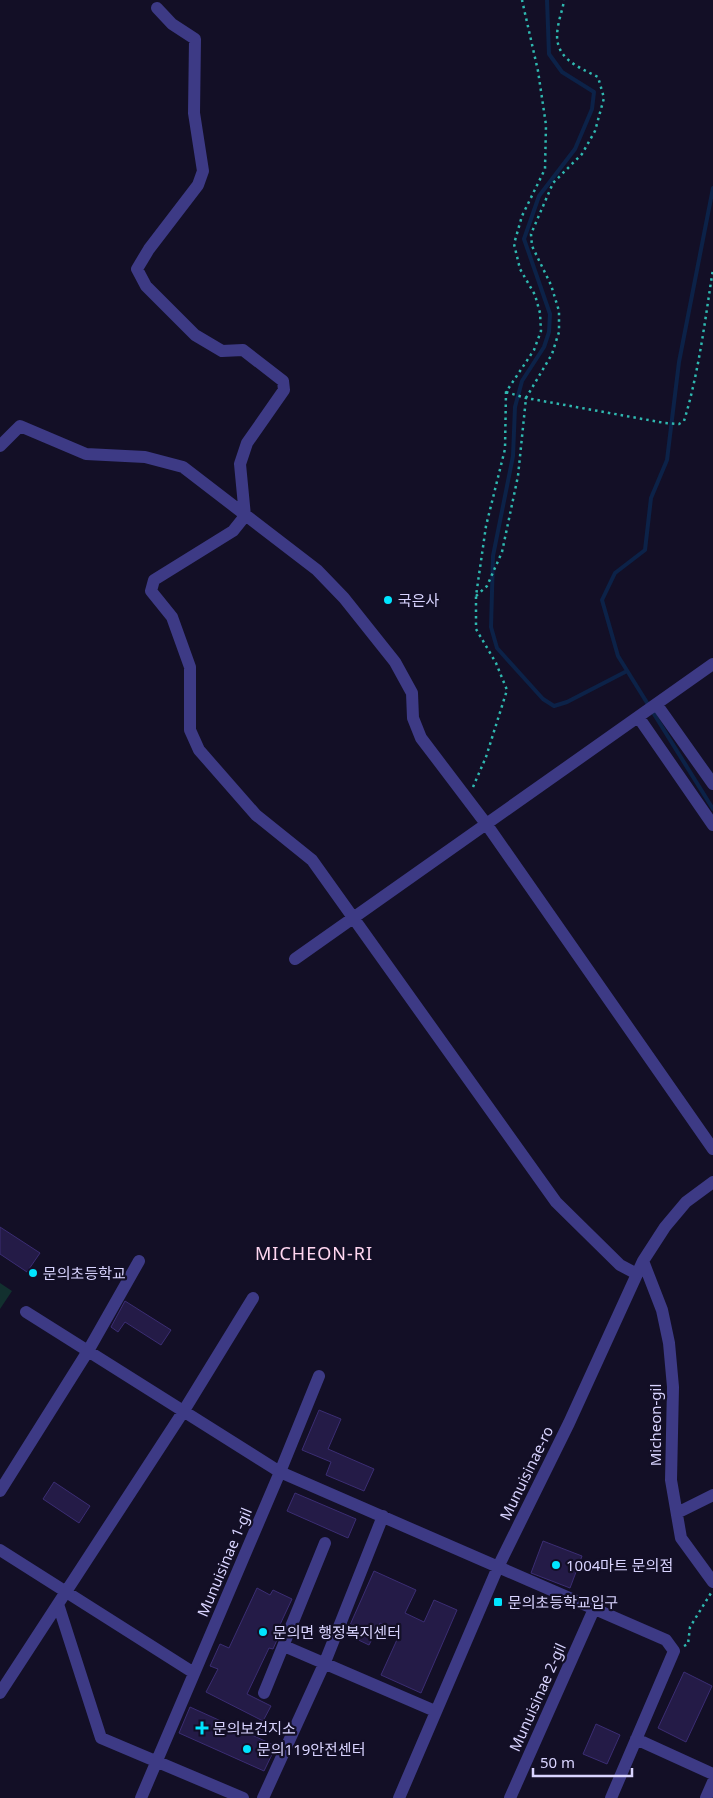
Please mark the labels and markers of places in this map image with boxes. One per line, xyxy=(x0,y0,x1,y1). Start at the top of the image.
place label: 국은사 xyxy=(398,590,440,610)
marker: 국은사 xyxy=(382,594,394,606)
place label: 문의초등학교 xyxy=(43,1263,126,1283)
marker: 문의초등학교 xyxy=(27,1267,39,1279)
place label: 1004마트 문의점 xyxy=(566,1555,673,1575)
marker: 1004마트 문의점 xyxy=(550,1559,562,1571)
place label: 문의초등학교입구 xyxy=(508,1592,618,1612)
marker: 문의초등학교입구 xyxy=(492,1596,504,1608)
place label: 문의면 행정복지센터 xyxy=(273,1622,401,1642)
marker: 문의면 행정복지센터 xyxy=(257,1626,269,1638)
place label: 문의보건지소 xyxy=(213,1718,296,1738)
marker: 문의보건지소 xyxy=(195,1721,209,1735)
place label: 문의119안전센터 xyxy=(257,1739,366,1759)
marker: 문의119안전센터 xyxy=(241,1743,253,1755)

